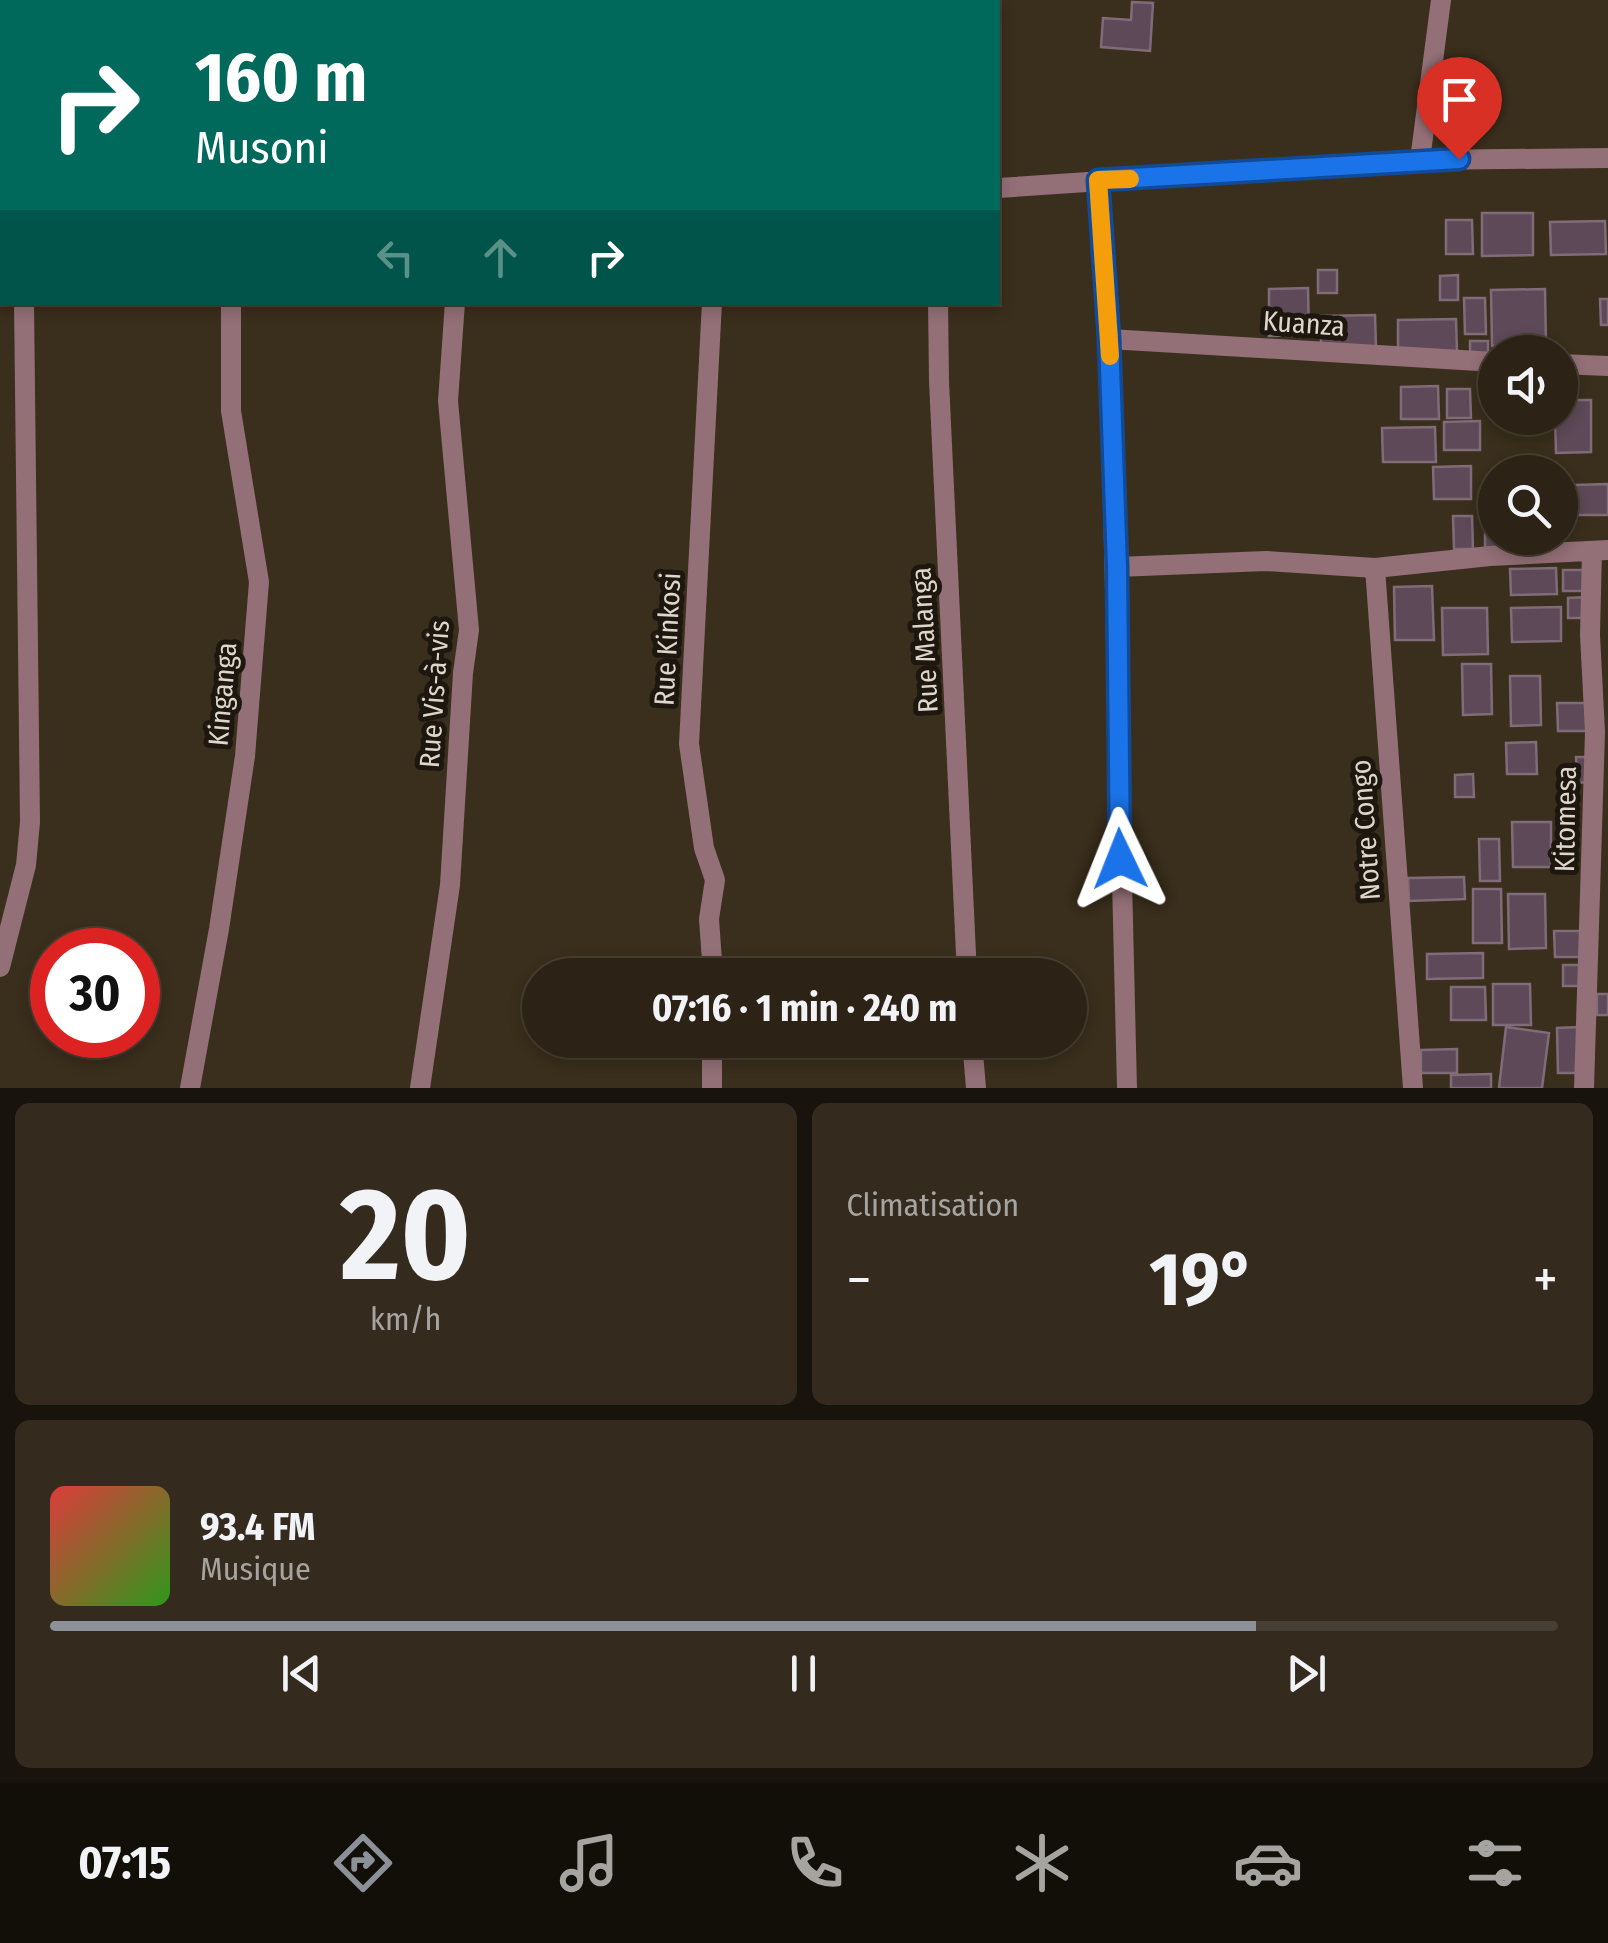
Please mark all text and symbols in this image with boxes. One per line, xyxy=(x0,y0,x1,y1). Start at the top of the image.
text: 160 m xyxy=(195,36,367,120)
icon: right xyxy=(30,40,160,170)
pin xyxy=(1417,57,1502,160)
icon: arrive xyxy=(1432,72,1487,127)
text: Musoni xyxy=(195,121,328,175)
icon: left xyxy=(368,230,423,285)
icon: ahead xyxy=(473,230,528,285)
icon: right xyxy=(578,230,633,285)
street label: Kuanza xyxy=(1262,304,1346,343)
map controls xyxy=(1478,335,1578,555)
button: sound xyxy=(1478,335,1578,435)
button: search xyxy=(1478,455,1578,555)
street label: Rue Malanga xyxy=(904,566,945,714)
street label: Rue Kinkosi xyxy=(648,572,687,707)
street label: Rue Vis-à-vis xyxy=(413,619,456,769)
street label: Kinganga xyxy=(202,641,243,747)
street label: Notre Congo xyxy=(1344,759,1387,901)
street label: Kitomesa xyxy=(1548,766,1583,872)
position arrow xyxy=(1068,807,1172,911)
speed limit sign: 30 xyxy=(30,928,160,1058)
text: 07:16 · 1 min · 240 m xyxy=(652,985,957,1031)
text: 20 xyxy=(340,1157,471,1313)
text: Climatisation xyxy=(847,1186,1019,1224)
text: 19° xyxy=(1149,1235,1255,1325)
text: − xyxy=(847,1247,871,1313)
text: + xyxy=(1533,1247,1558,1313)
text: km/h xyxy=(370,1300,441,1338)
text: 93.4 FM xyxy=(200,1504,315,1550)
text: Musique xyxy=(200,1550,311,1588)
icon: previous xyxy=(274,1646,329,1701)
icon: pause xyxy=(776,1646,831,1701)
icon: next xyxy=(1279,1646,1334,1701)
icon: directions xyxy=(328,1828,398,1898)
icon: music xyxy=(554,1828,624,1898)
icon: phone xyxy=(780,1828,850,1898)
icon: climate xyxy=(1007,1828,1077,1898)
icon: car xyxy=(1233,1828,1303,1898)
icon: filters xyxy=(1460,1828,1530,1898)
text: 07:15 xyxy=(78,1836,171,1890)

